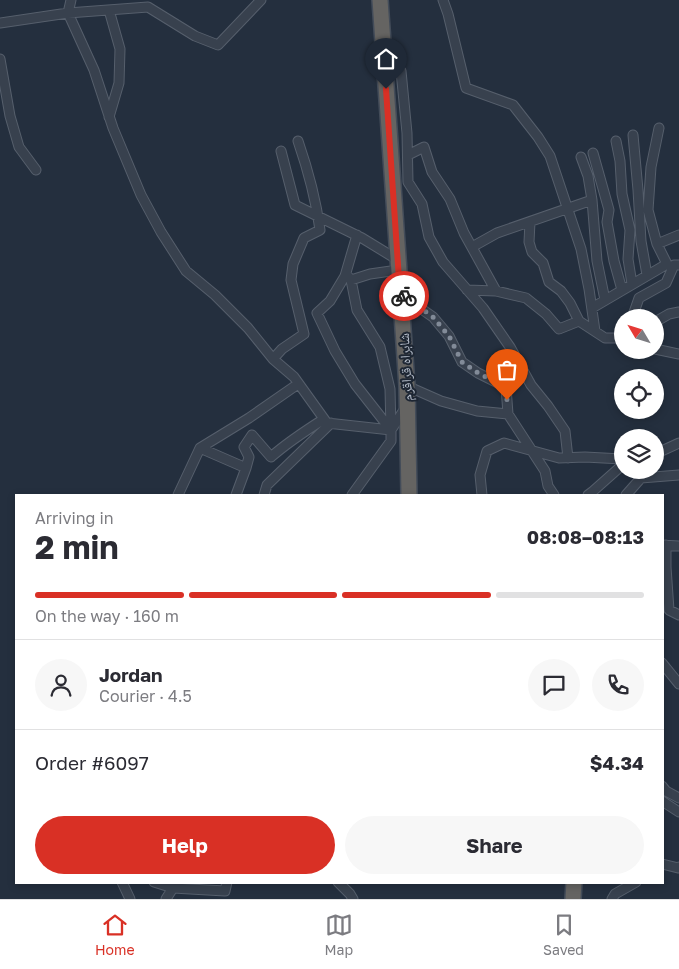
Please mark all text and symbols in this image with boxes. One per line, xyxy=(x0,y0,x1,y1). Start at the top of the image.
pin xyxy=(365,38,407,89)
icon: home xyxy=(372,45,400,73)
courier xyxy=(379,271,429,321)
icon: bike xyxy=(390,282,418,310)
north arrow xyxy=(614,309,664,359)
map controls xyxy=(614,309,664,479)
street label: شاہراہ قراقرم xyxy=(395,332,417,401)
pin xyxy=(486,349,528,400)
icon: bag xyxy=(493,356,521,384)
button: locate xyxy=(614,369,664,419)
button: layers xyxy=(614,429,664,479)
text: Arriving in xyxy=(35,508,114,528)
text: 08:08–08:13 xyxy=(527,525,644,548)
text: 2 min xyxy=(35,528,119,566)
text: On the way · 160 m xyxy=(35,606,179,626)
button: person xyxy=(35,659,87,711)
button: chat xyxy=(528,659,580,711)
button: phone xyxy=(592,659,644,711)
text: Jordan xyxy=(99,663,163,686)
text: Courier · 4.5 xyxy=(99,686,192,706)
text: Order #6097 xyxy=(35,751,149,774)
text: $4.34 xyxy=(590,751,644,774)
button: Help xyxy=(35,816,335,874)
button: Share xyxy=(345,816,644,874)
tab: Home xyxy=(95,911,135,958)
tab: Map xyxy=(325,911,353,958)
tab: Saved xyxy=(543,911,584,958)

